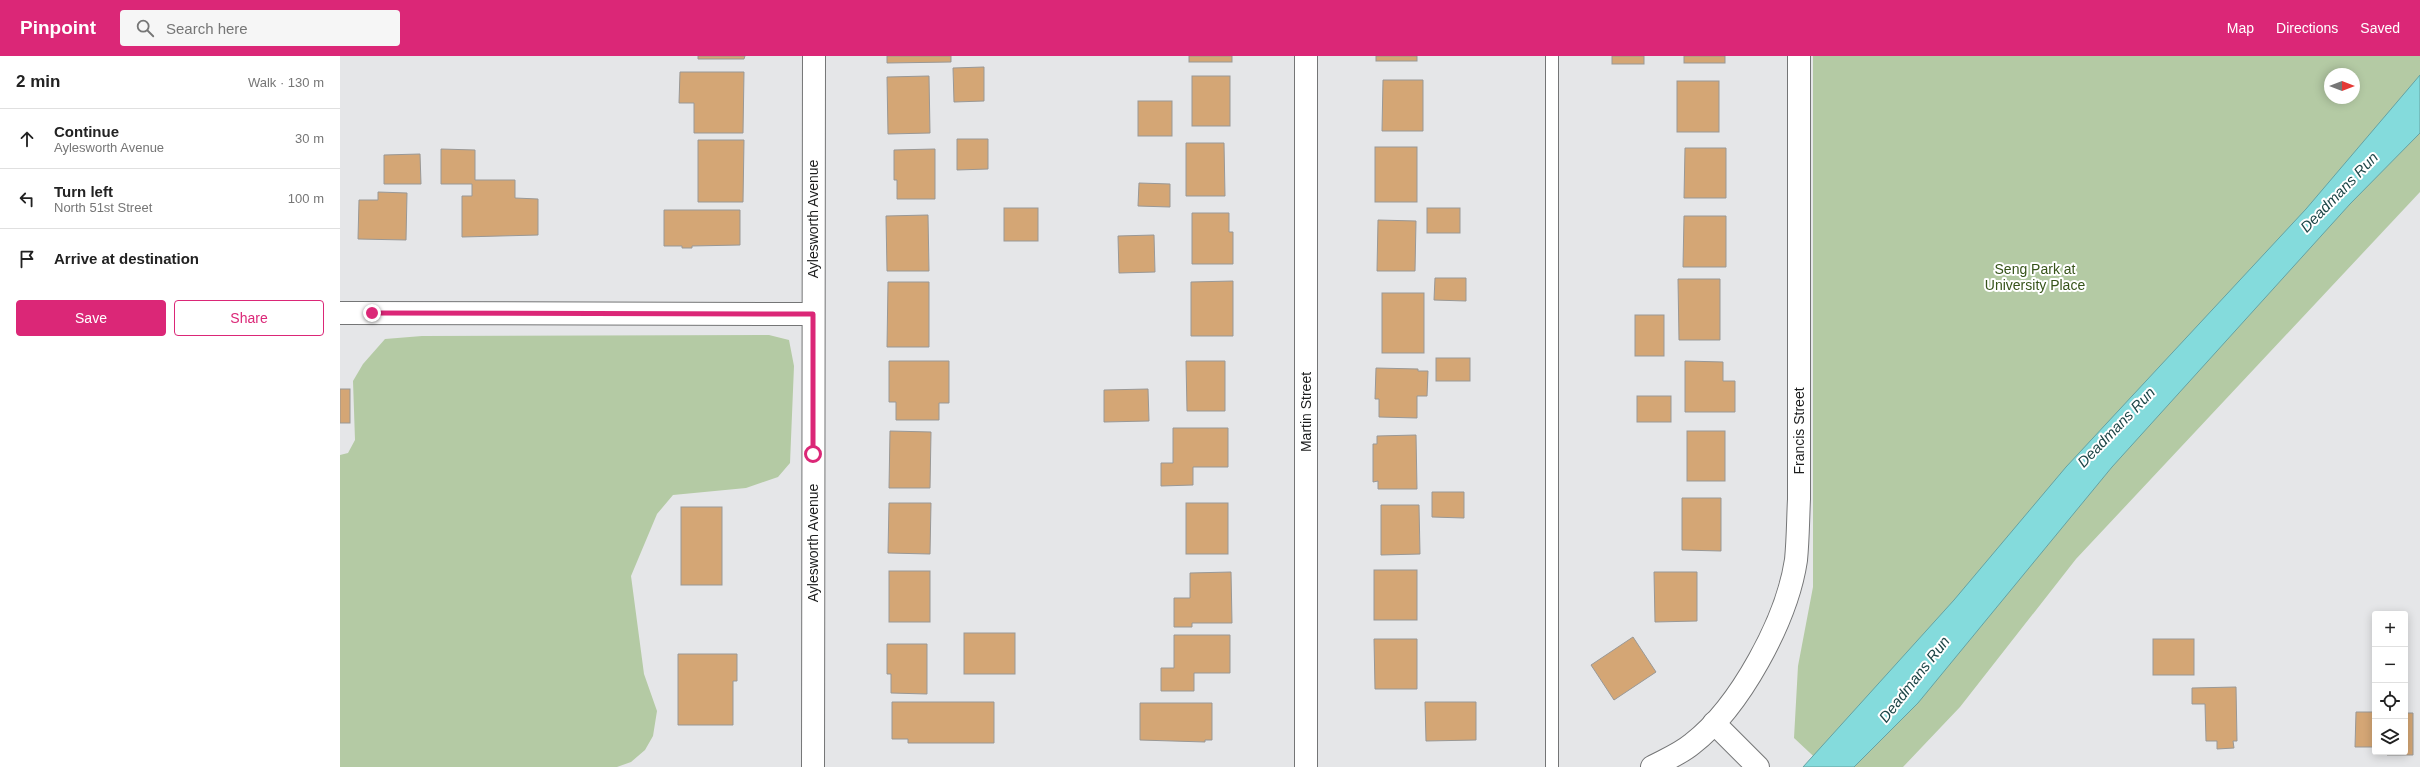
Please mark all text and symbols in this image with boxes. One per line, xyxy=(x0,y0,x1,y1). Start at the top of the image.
search box xyxy=(120,10,400,46)
text: Pinpoint xyxy=(20,17,96,38)
icon: search xyxy=(134,17,156,39)
text: Search here xyxy=(166,20,248,37)
text: Map xyxy=(2227,20,2254,36)
text: Directions xyxy=(2276,20,2338,36)
text: Saved xyxy=(2360,20,2400,36)
north arrow xyxy=(2324,68,2360,104)
text: 2 min xyxy=(16,72,60,91)
text: Walk · 130 m xyxy=(248,75,324,90)
text: Continue xyxy=(54,123,119,140)
icon: ahead xyxy=(16,128,38,150)
text: 30 m xyxy=(295,131,324,146)
text: Aylesworth Avenue xyxy=(54,140,164,155)
water label: Deadmans Run xyxy=(2297,149,2381,235)
street label: Aylesworth Avenue xyxy=(805,160,821,278)
text: Turn left xyxy=(54,183,113,200)
icon: left xyxy=(16,188,38,210)
text: 100 m xyxy=(288,191,324,206)
text: North 51st Street xyxy=(54,200,152,215)
icon: arrive xyxy=(16,248,38,270)
text: Arrive at destination xyxy=(54,250,199,267)
park label: Seng Park at University Place xyxy=(1985,261,2085,293)
button: Save xyxy=(16,300,166,336)
button: Share xyxy=(174,300,324,336)
route end xyxy=(363,304,381,322)
street label: Martin Street xyxy=(1298,372,1314,452)
water label: Deadmans Run xyxy=(2074,384,2158,470)
street label: Francis Street xyxy=(1791,387,1807,475)
route start xyxy=(804,445,822,463)
street label: Aylesworth Avenue xyxy=(805,484,821,602)
map controls xyxy=(2372,611,2408,755)
button: + xyxy=(2372,611,2408,647)
water label: Deadmans Run xyxy=(1875,633,1953,725)
button: − xyxy=(2372,647,2408,683)
button: locate xyxy=(2372,683,2408,719)
button: layers xyxy=(2372,719,2408,755)

